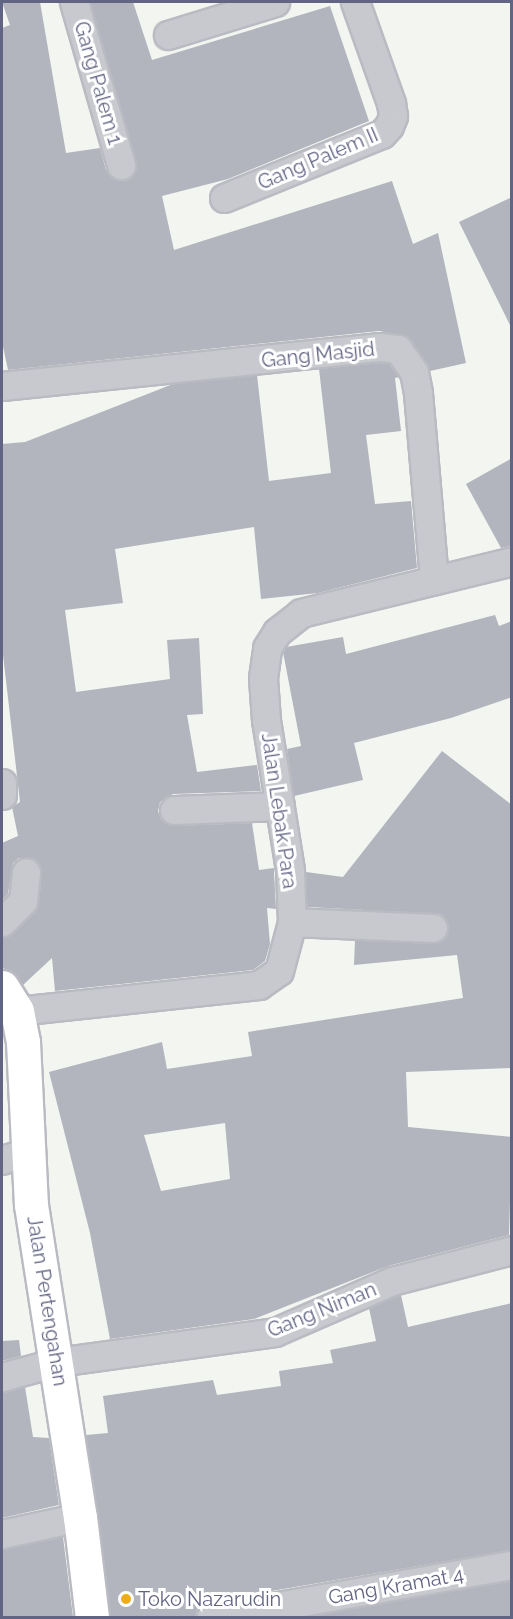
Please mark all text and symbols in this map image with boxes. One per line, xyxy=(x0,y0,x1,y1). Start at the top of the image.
street label: Gang Palem 1 xyxy=(69,19,127,147)
street label: Gang Palem II xyxy=(254,123,382,195)
street label: Gang Masjid xyxy=(260,337,376,373)
street label: Jalan Lebak Para xyxy=(256,732,302,890)
street label: Jalan Pertengahan xyxy=(22,1214,72,1388)
street label: Gang Niman xyxy=(264,1277,380,1343)
street label: Gang Kramat 4 xyxy=(326,1562,466,1610)
place label: Toko Nazarudin xyxy=(138,1587,281,1611)
marker: Toko Nazarudin xyxy=(119,1592,133,1606)

